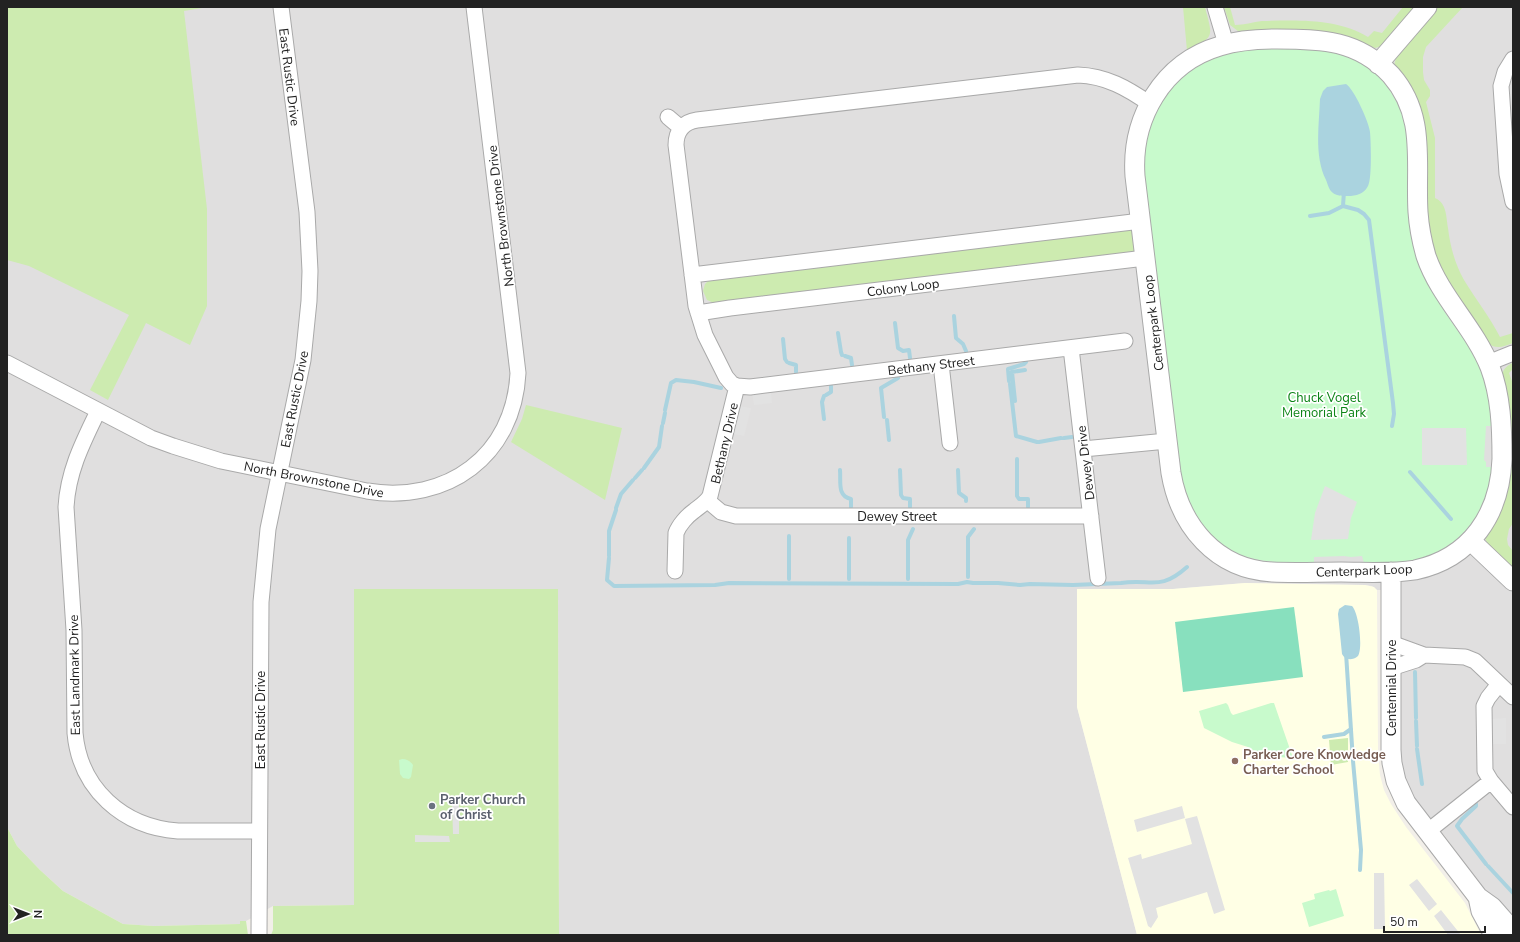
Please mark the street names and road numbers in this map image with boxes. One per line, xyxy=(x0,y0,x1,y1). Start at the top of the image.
street label: East Rustic Drive xyxy=(274,27,304,127)
street label: North Brownstone Drive xyxy=(483,144,519,288)
street label: Centerpark Loop xyxy=(1139,274,1169,372)
street label: Colony Loop xyxy=(866,275,940,301)
street label: East Rustic Drive xyxy=(277,349,313,449)
street label: Bethany Street xyxy=(887,352,976,380)
street label: Bethany Drive xyxy=(707,401,743,486)
street label: Dewey Drive xyxy=(1072,424,1099,501)
street label: North Brownstone Drive xyxy=(242,458,385,502)
street label: Dewey Street xyxy=(857,508,937,526)
street label: Centerpark Loop xyxy=(1315,560,1413,582)
street label: East Landmark Drive xyxy=(65,614,85,735)
street label: Centennial Drive xyxy=(1383,640,1401,736)
street label: East Rustic Drive xyxy=(252,671,270,769)

